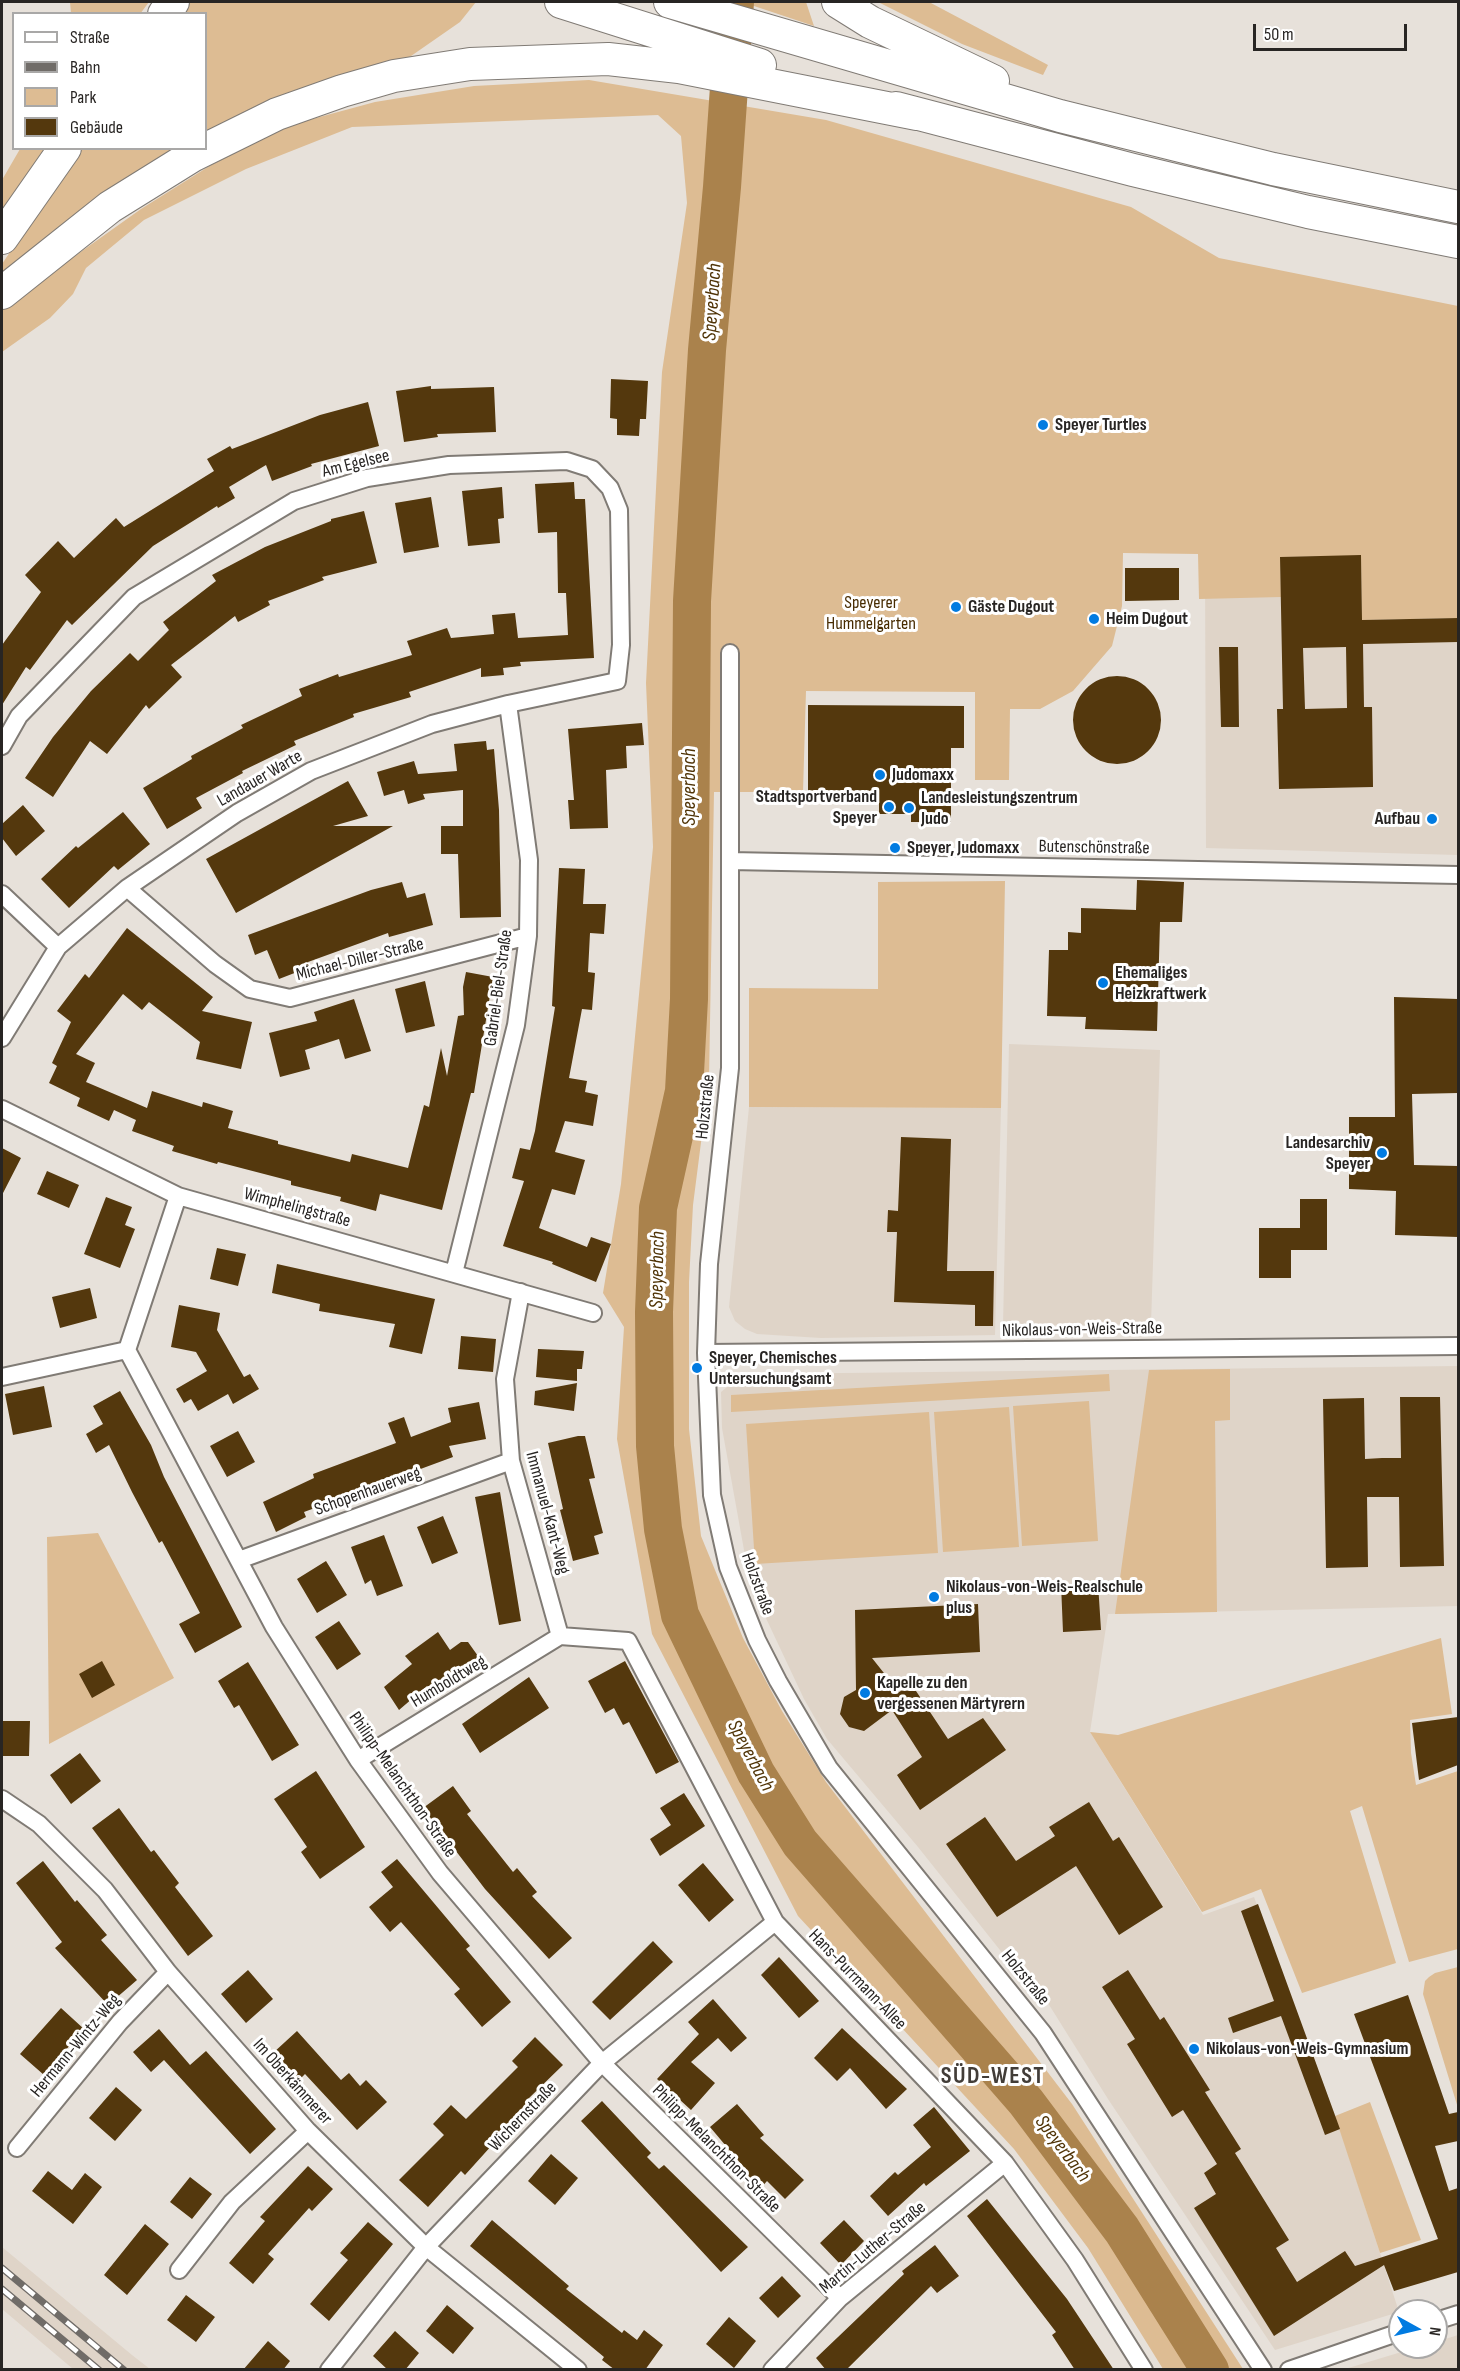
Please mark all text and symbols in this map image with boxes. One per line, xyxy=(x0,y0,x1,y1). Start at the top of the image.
legend xyxy=(12,12,207,150)
scale bar xyxy=(1256,12,1410,50)
text: 50 m xyxy=(1264,24,1294,45)
text: Straße xyxy=(70,27,110,48)
text: Bahn xyxy=(70,57,100,78)
text: Park xyxy=(70,87,96,108)
text: Gebäude xyxy=(70,117,123,138)
water label: Speyerbach xyxy=(698,263,728,341)
place label: Speyer Turtles xyxy=(1055,414,1147,436)
marker: Speyer Turtles xyxy=(1036,418,1050,432)
street label: Am Egelsee xyxy=(320,445,392,483)
park label: Speyerer Hummelgarten xyxy=(826,592,916,634)
place label: Gäste Dugout xyxy=(968,596,1054,618)
marker: Gäste Dugout xyxy=(949,600,963,614)
place label: Heim Dugout xyxy=(1106,608,1188,630)
marker: Heim Dugout xyxy=(1087,612,1101,626)
street label: Landauer Warte xyxy=(214,746,306,812)
water label: Speyerbach xyxy=(678,748,702,826)
place label: Judomaxx xyxy=(892,764,954,786)
marker: Judomaxx xyxy=(873,768,887,782)
place label: Stadtsportverband Speyer xyxy=(756,786,877,828)
place label: Landesleistungszentrum Judo xyxy=(921,787,1078,830)
marker: Stadtsportverband Speyer xyxy=(882,800,896,814)
marker: Landesleistungszentrum Judo xyxy=(902,801,916,815)
place label: Aufbau xyxy=(1375,808,1420,830)
marker: Aufbau xyxy=(1425,812,1439,826)
street label: Butenschönstraße xyxy=(1038,836,1150,860)
place label: Speyer, Judomaxx xyxy=(907,837,1019,859)
marker: Speyer, Judomaxx xyxy=(888,841,902,855)
street label: Gabriel-Biel-Straße xyxy=(480,928,518,1048)
street label: Michael-Diller-Straße xyxy=(294,934,426,986)
place label: Ehemaliges Heizkraftwerk xyxy=(1115,962,1206,1004)
marker: Ehemaliges Heizkraftwerk xyxy=(1096,976,1110,990)
street label: Holzstraße xyxy=(692,1074,720,1140)
place label: Landesarchiv Speyer xyxy=(1285,1132,1370,1174)
marker: Landesarchiv Speyer xyxy=(1375,1146,1389,1160)
street label: Wimphelingstraße xyxy=(241,1183,353,1233)
water label: Speyerbach xyxy=(645,1231,671,1309)
street label: Nikolaus-von-Weis-Straße xyxy=(1002,1318,1162,1342)
place label: Speyer, Chemisches Untersuchungsamt xyxy=(709,1347,837,1390)
marker: Speyer, Chemisches Untersuchungsamt xyxy=(690,1361,704,1375)
street label: Immanuel-Kant-Weg xyxy=(520,1449,574,1577)
street label: Schopenhauerweg xyxy=(312,1463,424,1521)
street label: Holzstraße xyxy=(736,1550,778,1618)
place label: Nikolaus-von-Weis-Realschule plus xyxy=(946,1576,1143,1618)
marker: Nikolaus-von-Weis-Realschule plus xyxy=(927,1590,941,1604)
street label: Humboldtweg xyxy=(407,1651,491,1713)
place label: Kapelle zu den vergessenen Märtyrern xyxy=(877,1672,1025,1714)
marker: Kapelle zu den vergessenen Märtyrern xyxy=(858,1686,872,1700)
street label: Philipp-Melanchthon-Straße xyxy=(344,1708,460,1862)
water label: Speyerbach xyxy=(721,1716,779,1796)
street label: Hans-Purrmann-Allee xyxy=(804,1925,910,2035)
street label: Holzstraße xyxy=(996,1946,1054,2010)
street label: Hermann-Wintz-Weg xyxy=(26,1990,126,2102)
street label: Im Oberkämmerer xyxy=(248,2035,336,2129)
place label: Nikolaus-von-Weis-Gymnasium xyxy=(1206,2038,1408,2060)
marker: Nikolaus-von-Weis-Gymnasium xyxy=(1187,2042,1201,2056)
district label: SÜD-WEST xyxy=(941,2063,1045,2091)
street label: Wichernstraße xyxy=(484,2078,562,2156)
street label: Philipp-Melanchthon-Straße xyxy=(647,2080,785,2218)
water label: Speyerbach xyxy=(1029,2111,1095,2187)
street label: Martin-Luther-Straße xyxy=(815,2197,931,2299)
north arrow xyxy=(1388,2299,1448,2359)
text: N xyxy=(1424,2326,1444,2337)

